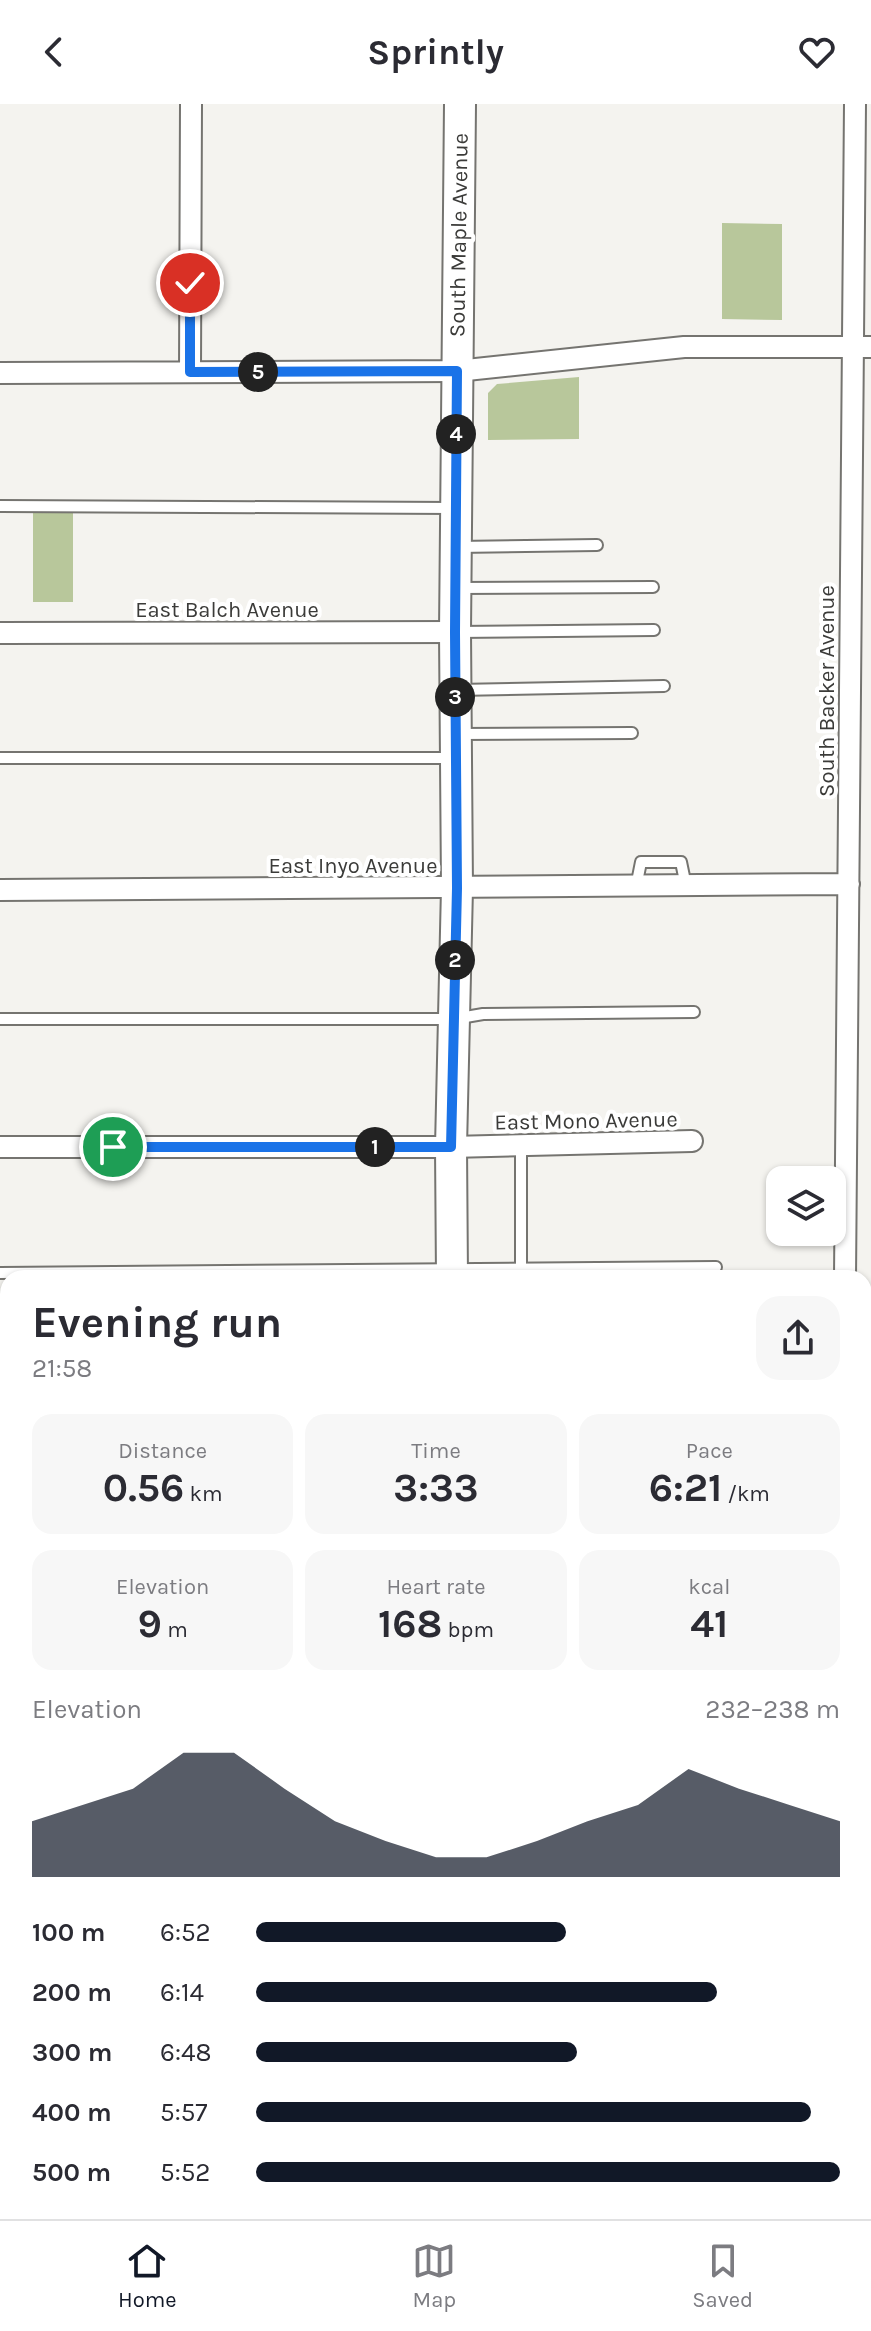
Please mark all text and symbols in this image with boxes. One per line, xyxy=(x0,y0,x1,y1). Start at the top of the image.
icon: back xyxy=(32,30,76,74)
icon: heart xyxy=(795,30,839,74)
text: Sprintly xyxy=(367,31,504,73)
street label: South Maple Avenue xyxy=(444,133,474,337)
pin xyxy=(156,249,224,317)
icon: check xyxy=(168,261,212,305)
pin: 5 xyxy=(238,352,278,392)
text: 5 xyxy=(252,359,264,385)
pin: 4 xyxy=(436,414,476,454)
text: 4 xyxy=(449,421,463,447)
street label: South Backer Avenue xyxy=(814,585,840,797)
street label: East Balch Avenue xyxy=(135,597,319,623)
pin: 3 xyxy=(435,677,475,717)
text: 3 xyxy=(448,684,462,710)
street label: East Inyo Avenue xyxy=(269,853,437,879)
pin: 2 xyxy=(435,940,475,980)
text: 2 xyxy=(448,947,462,973)
street label: East Mono Avenue xyxy=(494,1106,678,1136)
pin xyxy=(79,1113,147,1181)
icon: arrive xyxy=(91,1125,135,1169)
pin: 1 xyxy=(355,1127,395,1167)
text: 1 xyxy=(371,1134,379,1160)
map controls xyxy=(766,1166,846,1246)
button: layers xyxy=(766,1166,846,1246)
button: share xyxy=(756,1296,840,1380)
text: Evening run xyxy=(32,1297,282,1348)
text: 21:58 xyxy=(32,1353,92,1384)
text: Distance xyxy=(118,1438,207,1464)
text: Time xyxy=(411,1438,461,1464)
text: Pace xyxy=(686,1438,733,1464)
text: 0.56 xyxy=(103,1464,184,1511)
text: 3:33 xyxy=(393,1464,479,1511)
text: 6:21 xyxy=(649,1464,722,1511)
text: km xyxy=(184,1481,223,1507)
text: /km xyxy=(722,1481,770,1507)
text: Elevation xyxy=(116,1574,209,1600)
text: Heart rate xyxy=(386,1574,486,1600)
text: kcal xyxy=(688,1574,730,1600)
text: 9 xyxy=(138,1600,162,1647)
text: 168 xyxy=(378,1600,442,1647)
text: 41 xyxy=(690,1600,728,1647)
text: m xyxy=(162,1617,188,1643)
text: bpm xyxy=(442,1617,494,1643)
text: Elevation xyxy=(32,1694,142,1725)
text: 232–238 m xyxy=(705,1694,840,1725)
text: 100 m xyxy=(32,1917,105,1948)
text: 6:52 xyxy=(160,1917,211,1948)
text: 200 m xyxy=(32,1977,112,2008)
text: 6:14 xyxy=(160,1977,204,2008)
text: 300 m xyxy=(32,2037,112,2068)
text: 6:48 xyxy=(160,2037,211,2068)
text: 400 m xyxy=(32,2097,112,2128)
text: 5:57 xyxy=(160,2097,208,2128)
text: 500 m xyxy=(32,2157,111,2188)
text: 5:52 xyxy=(160,2157,210,2188)
tab: Home xyxy=(118,2239,177,2313)
tab: Map xyxy=(412,2239,456,2313)
tab: Saved xyxy=(692,2239,753,2313)

